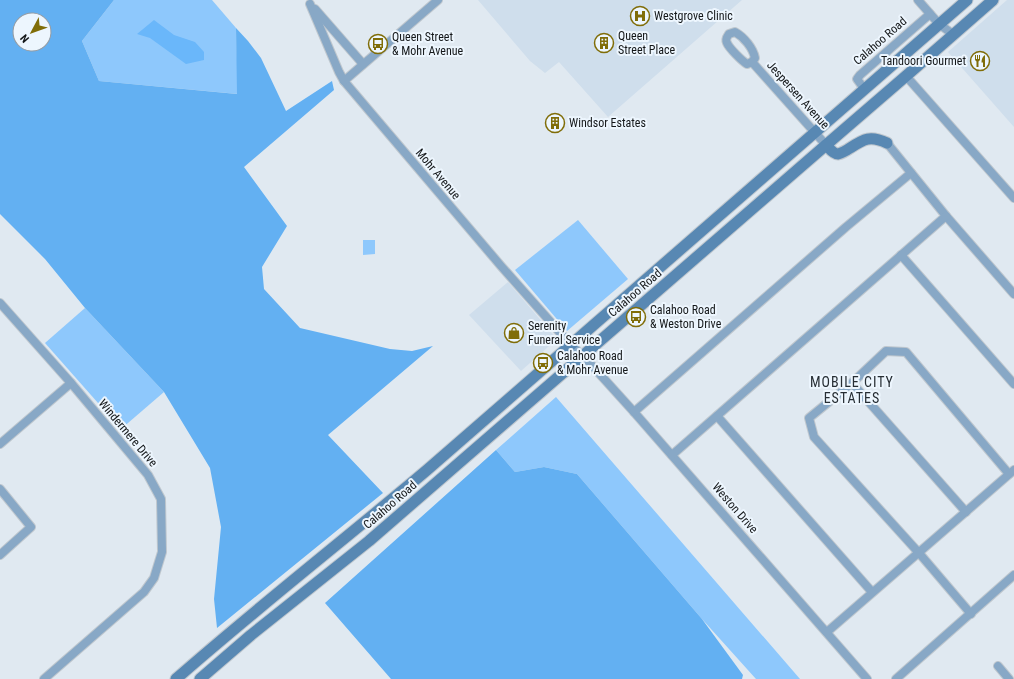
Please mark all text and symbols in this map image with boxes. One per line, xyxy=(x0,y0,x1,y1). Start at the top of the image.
hospital icon: Westgrove Clinic xyxy=(629,5,651,27)
place label: Westgrove Clinic xyxy=(654,9,733,23)
north arrow xyxy=(12,12,52,52)
street label: Calahoo Road xyxy=(851,14,909,68)
place label: Queen Street Place xyxy=(618,29,676,57)
place label: Queen Street & Mohr Avenue xyxy=(392,30,463,58)
text: N xyxy=(18,31,32,45)
building icon: Queen Street Place xyxy=(593,32,615,54)
bus stop icon: Queen Street & Mohr Avenue xyxy=(367,33,389,55)
restaurant icon: Tandoori Gourmet xyxy=(969,50,991,72)
place label: Tandoori Gourmet xyxy=(881,54,966,68)
street label: Jespersen Avenue xyxy=(764,58,832,132)
building icon: Windsor Estates xyxy=(544,112,566,134)
place label: Windsor Estates xyxy=(569,116,646,130)
street label: Mohr Avenue xyxy=(413,146,463,202)
street label: Calahoo Road xyxy=(606,266,664,320)
place label: Calahoo Road & Weston Drive xyxy=(650,303,722,331)
bus stop icon: Calahoo Road & Weston Drive xyxy=(625,306,647,328)
place label: Serenity Funeral Service xyxy=(528,319,601,347)
shop icon: Serenity Funeral Service xyxy=(503,322,525,344)
place label: Calahoo Road & Mohr Avenue xyxy=(557,349,628,377)
bus stop icon: Calahoo Road & Mohr Avenue xyxy=(532,352,554,374)
district label: MOBILE CITY ESTATES xyxy=(810,374,894,406)
street label: Windermere Drive xyxy=(96,397,160,470)
street label: Calahoo Road xyxy=(361,478,419,532)
street label: Weston Drive xyxy=(709,480,761,536)

